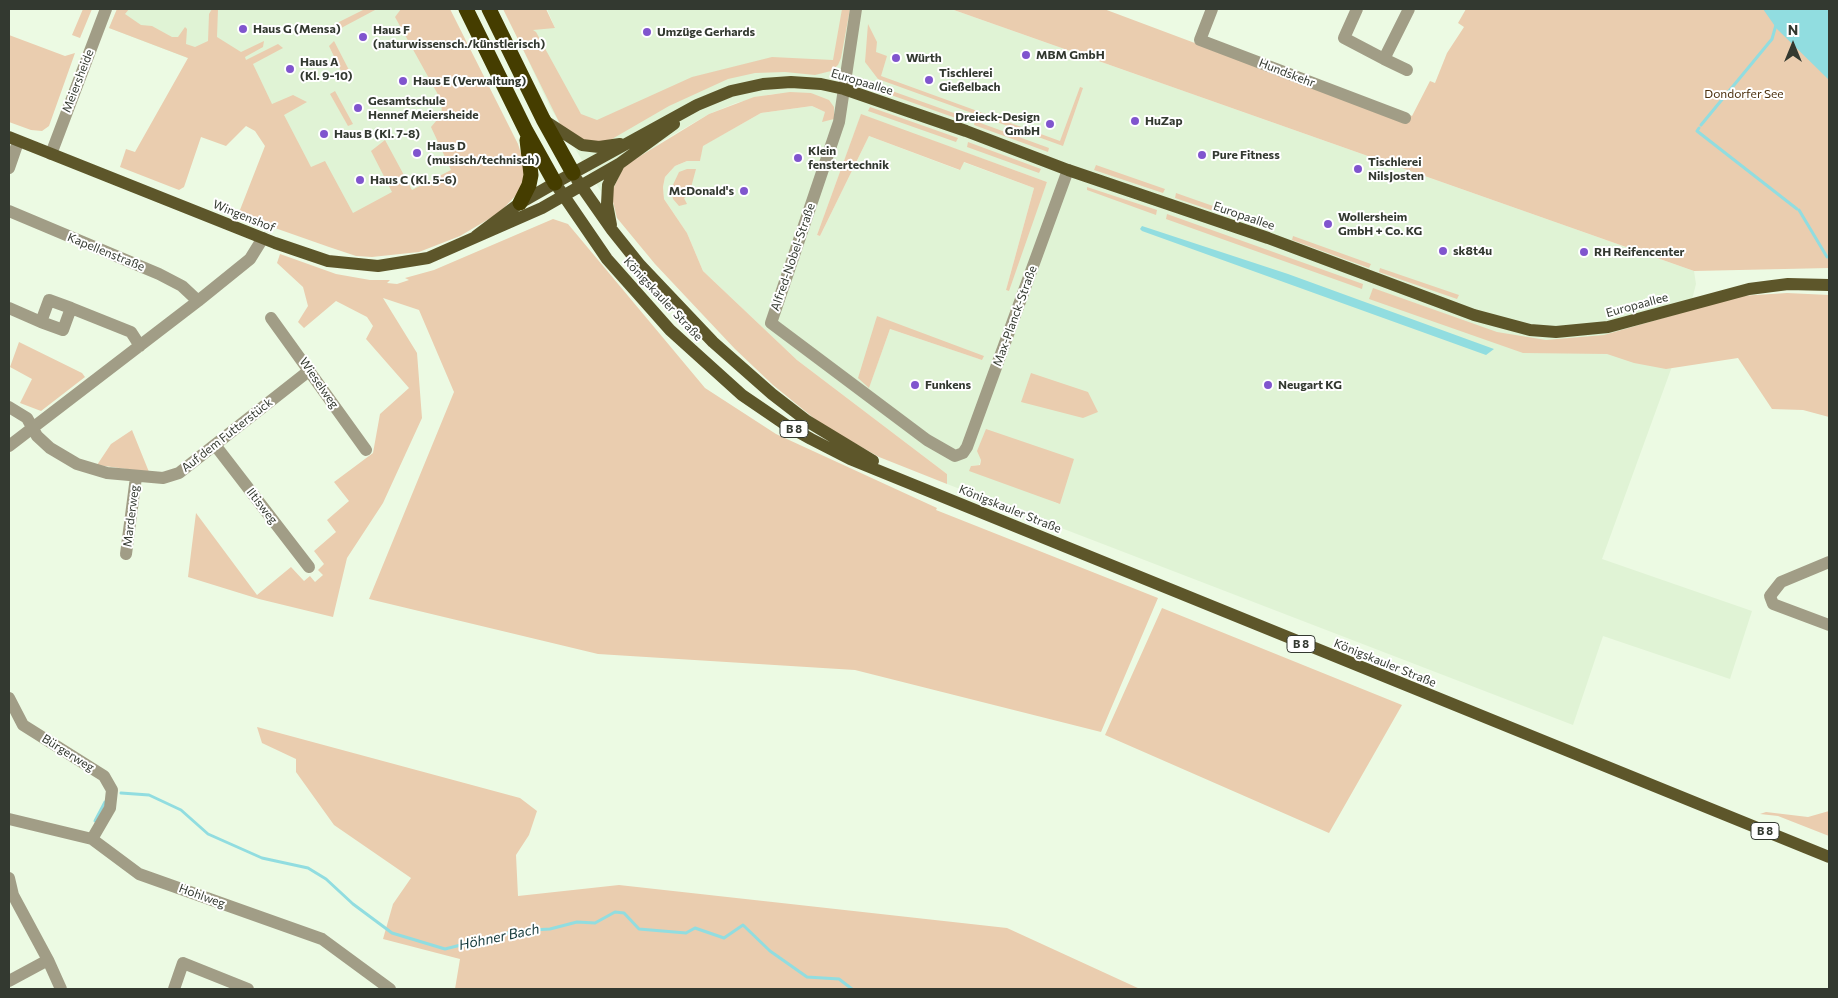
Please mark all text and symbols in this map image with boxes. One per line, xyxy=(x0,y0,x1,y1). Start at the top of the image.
north arrow xyxy=(1768,20,1818,70)
text: N xyxy=(1788,21,1798,38)
place label: Haus G (Mensa) xyxy=(253,22,341,36)
marker: Haus G (Mensa) xyxy=(237,23,249,35)
place label: Haus F (naturwissensch./künstlerisch) xyxy=(373,23,545,51)
place label: Umzüge Gerhards xyxy=(657,25,755,39)
marker: Umzüge Gerhards xyxy=(641,26,653,38)
marker: Haus F (naturwissensch./künstlerisch) xyxy=(357,31,369,43)
street label: Meiersheide xyxy=(59,47,97,115)
place label: MBM GmbH xyxy=(1036,48,1105,62)
marker: MBM GmbH xyxy=(1020,49,1032,61)
place label: Würth xyxy=(906,51,942,65)
marker: Würth xyxy=(890,52,902,64)
place label: Haus A (Kl. 9-10) xyxy=(300,55,353,83)
street label: Hundskehr xyxy=(1257,56,1317,90)
marker: Haus A (Kl. 9-10) xyxy=(284,63,296,75)
street label: Europaallee xyxy=(829,66,895,98)
place label: Tischlerei Gießelbach xyxy=(939,66,1000,94)
place label: Haus E (Verwaltung) xyxy=(413,74,526,88)
marker: Tischlerei Gießelbach xyxy=(923,74,935,86)
marker: Haus E (Verwaltung) xyxy=(397,75,409,87)
park label: Dondorfer See xyxy=(1704,87,1784,101)
place label: Gesamtschule Hennef Meiersheide xyxy=(368,94,478,122)
marker: Gesamtschule Hennef Meiersheide xyxy=(352,102,364,114)
place label: Dreieck-Design GmbH xyxy=(955,110,1040,138)
place label: HuZap xyxy=(1145,114,1183,128)
marker: HuZap xyxy=(1129,115,1141,127)
marker: Dreieck-Design GmbH xyxy=(1044,118,1056,130)
place label: Haus B (Kl. 7-8) xyxy=(334,127,420,141)
marker: Haus B (Kl. 7-8) xyxy=(318,128,330,140)
place label: Haus D (musisch/technisch) xyxy=(427,139,539,167)
place label: Klein fenstertechnik xyxy=(808,144,889,172)
marker: Haus D (musisch/technisch) xyxy=(411,147,423,159)
place label: Pure Fitness xyxy=(1212,148,1280,162)
marker: Pure Fitness xyxy=(1196,149,1208,161)
marker: Klein fenstertechnik xyxy=(792,152,804,164)
place label: Tischlerei NilsJosten xyxy=(1368,155,1424,183)
marker: Tischlerei NilsJosten xyxy=(1352,163,1364,175)
place label: Haus C (Kl. 5-6) xyxy=(370,173,457,187)
marker: Haus C (Kl. 5-6) xyxy=(354,174,366,186)
place label: McDonald's xyxy=(669,184,734,198)
marker: McDonald's xyxy=(738,185,750,197)
street label: Wingenshof xyxy=(211,197,277,235)
street label: Europaallee xyxy=(1211,199,1277,233)
street label: Alfred-Nobel-Straße xyxy=(768,201,818,313)
place label: Wollersheim GmbH + Co. KG xyxy=(1338,210,1422,238)
marker: Wollersheim GmbH + Co. KG xyxy=(1322,218,1334,230)
street label: Kapellenstraße xyxy=(65,230,147,274)
place label: sk8t4u xyxy=(1453,244,1492,258)
marker: sk8t4u xyxy=(1437,245,1449,257)
place label: RH Reifencenter xyxy=(1594,245,1684,259)
marker: RH Reifencenter xyxy=(1578,246,1590,258)
street label: Königskauler Straße xyxy=(621,254,705,344)
street label: Max-Planck-Straße xyxy=(990,264,1040,368)
street label: Europaallee xyxy=(1604,290,1670,320)
street label: Wieselweg xyxy=(296,355,342,411)
place label: Funkens xyxy=(925,378,971,392)
place label: Neugart KG xyxy=(1278,378,1342,392)
marker: Funkens xyxy=(909,379,921,391)
marker: Neugart KG xyxy=(1262,379,1274,391)
street label: Auf dem Futterstück xyxy=(179,395,275,475)
road number: B 8 xyxy=(780,420,808,438)
street label: Königskauler Straße xyxy=(957,482,1063,536)
street label: Marderweg xyxy=(120,484,142,548)
street label: Iltisweg xyxy=(243,485,281,527)
road number: B 8 xyxy=(1287,636,1315,652)
street label: Königskauler Straße xyxy=(1332,636,1438,690)
street label: Bürgerweg xyxy=(39,731,97,775)
road number: B 8 xyxy=(1751,822,1779,839)
street label: Hohlweg xyxy=(177,881,227,911)
water label: Höhner Bach xyxy=(457,920,541,954)

